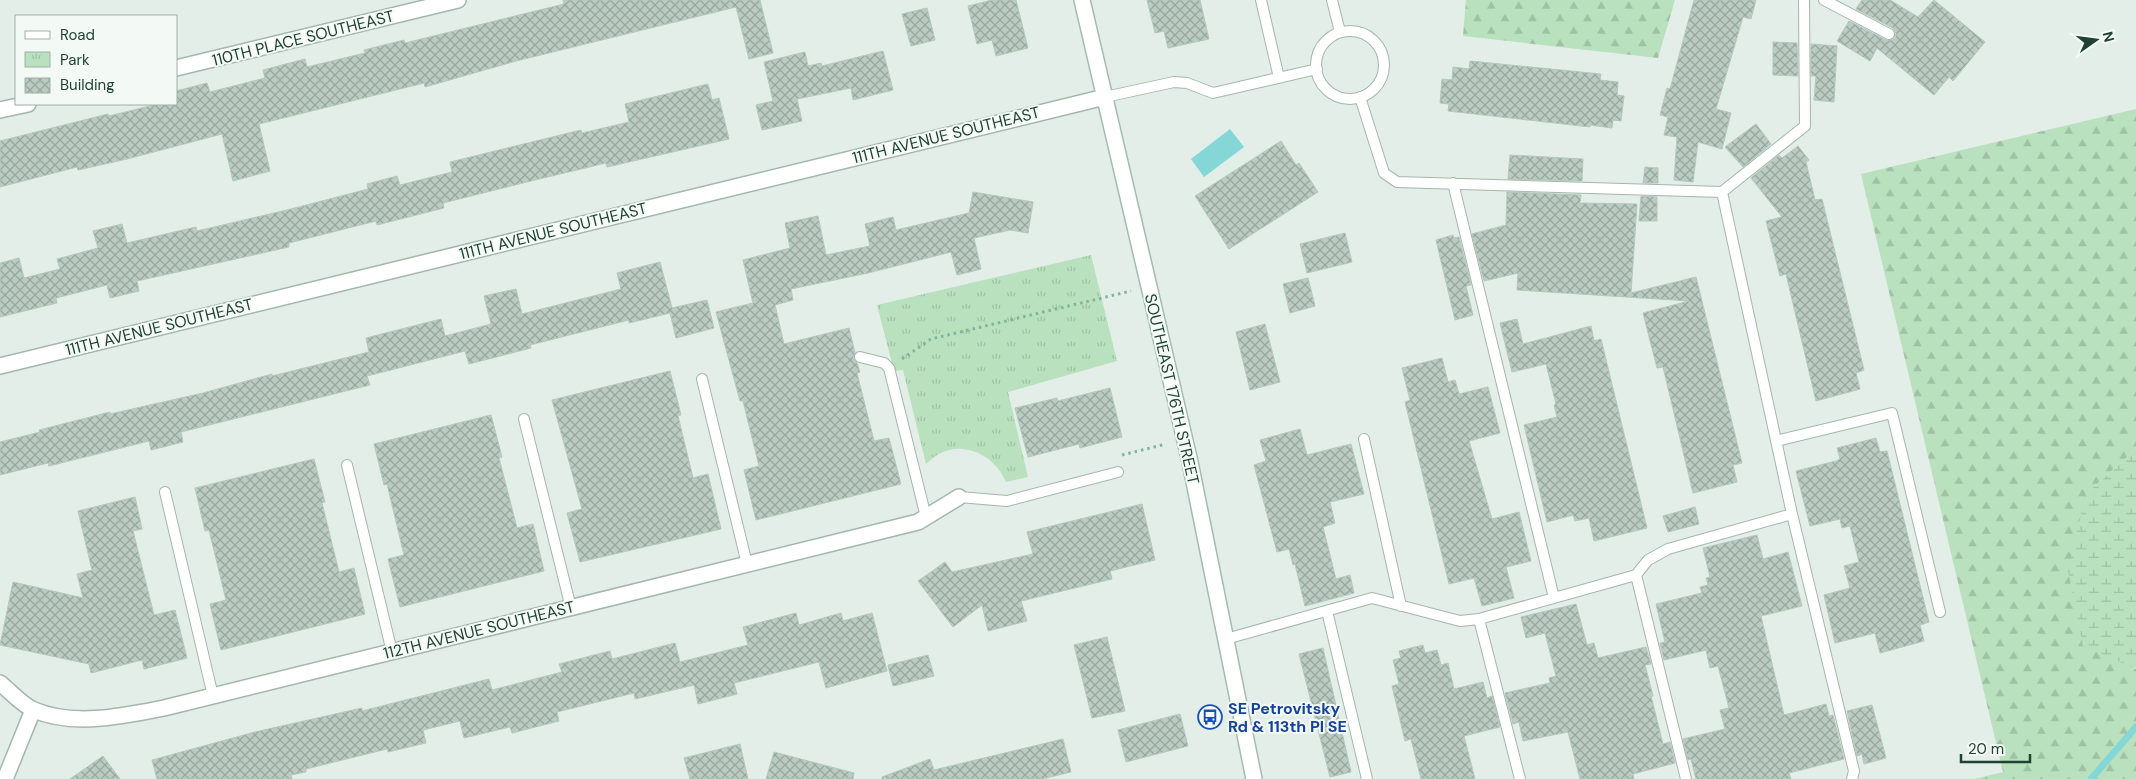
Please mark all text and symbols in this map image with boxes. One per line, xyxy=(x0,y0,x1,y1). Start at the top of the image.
street label: 110TH PLACE SOUTHEAST xyxy=(210,5,396,71)
legend xyxy=(15,15,178,105)
north arrow xyxy=(2071,15,2121,65)
text: Road xyxy=(60,25,95,45)
text: N xyxy=(2099,30,2119,44)
text: Park xyxy=(60,50,90,70)
text: Building xyxy=(60,75,115,95)
street label: 111TH AVENUE SOUTHEAST xyxy=(850,102,1042,168)
street label: 111TH AVENUE SOUTHEAST xyxy=(457,198,649,264)
street label: SOUTHEAST 176TH STREET xyxy=(1140,292,1204,486)
street label: 111TH AVENUE SOUTHEAST xyxy=(63,294,255,360)
street label: 112TH AVENUE SOUTHEAST xyxy=(381,596,577,664)
place label: SE Petrovitsky Rd & 113th Pl SE xyxy=(1228,698,1347,737)
bus stop icon: SE Petrovitsky Rd & 113th Pl SE xyxy=(1197,704,1223,730)
scale bar xyxy=(1961,732,2030,764)
text: 20 m xyxy=(1968,739,2004,759)

